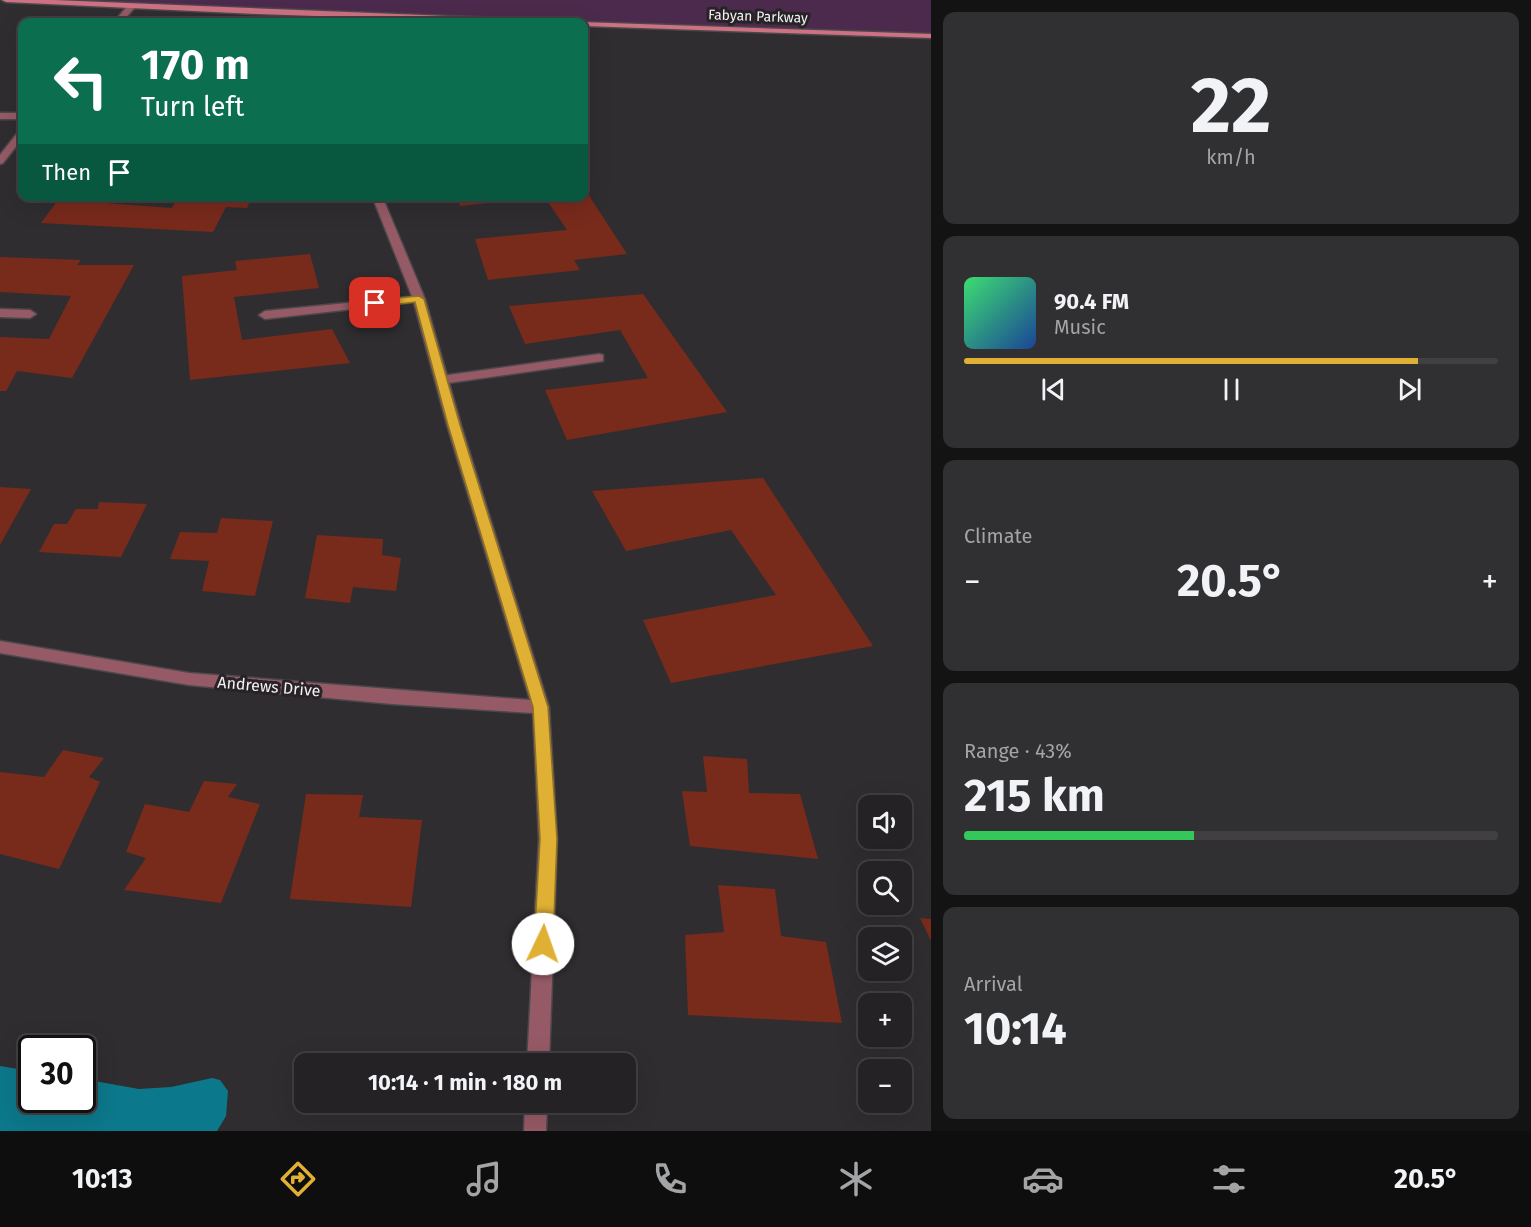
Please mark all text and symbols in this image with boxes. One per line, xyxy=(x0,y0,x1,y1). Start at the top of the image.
street label: Fabyan Parkway xyxy=(708,6,808,27)
text: 170 m xyxy=(141,40,250,90)
icon: left xyxy=(42,42,120,120)
text: 22 xyxy=(1191,59,1271,153)
text: Turn left xyxy=(141,91,244,123)
text: km/h xyxy=(1206,145,1256,169)
icon: arrive xyxy=(103,156,136,189)
text: Then xyxy=(42,159,91,186)
pin xyxy=(349,277,400,328)
icon: arrive xyxy=(358,286,391,319)
text: 90.4 FM xyxy=(1054,288,1129,315)
text: Music xyxy=(1054,315,1106,339)
icon: previous xyxy=(1037,373,1070,406)
icon: pause xyxy=(1215,373,1248,406)
icon: next xyxy=(1393,373,1426,406)
text: Climate xyxy=(964,524,1032,548)
text: 20.5° xyxy=(1177,554,1285,608)
text: − xyxy=(964,562,981,602)
text: + xyxy=(1482,562,1498,602)
street label: Andrews Drive xyxy=(217,673,321,700)
text: Range · 43% xyxy=(964,739,1072,763)
text: 215 km xyxy=(964,769,1105,823)
map controls xyxy=(858,795,912,1113)
button: sound xyxy=(858,795,912,849)
button: search xyxy=(858,861,912,915)
position arrow xyxy=(511,912,575,976)
button: layers xyxy=(858,927,912,981)
text: Arrival xyxy=(964,972,1023,996)
button: + xyxy=(858,993,912,1047)
text: 10:14 xyxy=(964,1002,1067,1056)
speed limit sign: 30 xyxy=(18,1035,96,1113)
button: − xyxy=(858,1059,912,1113)
text: 10:14 · 1 min · 180 m xyxy=(368,1069,562,1096)
icon: directions xyxy=(277,1158,319,1200)
icon: music xyxy=(463,1158,505,1200)
icon: phone xyxy=(649,1158,691,1200)
icon: climate xyxy=(835,1158,877,1200)
icon: car xyxy=(1022,1158,1064,1200)
icon: filters xyxy=(1208,1158,1250,1200)
text: 10:13 xyxy=(72,1163,133,1195)
text: 20.5° xyxy=(1394,1163,1459,1195)

